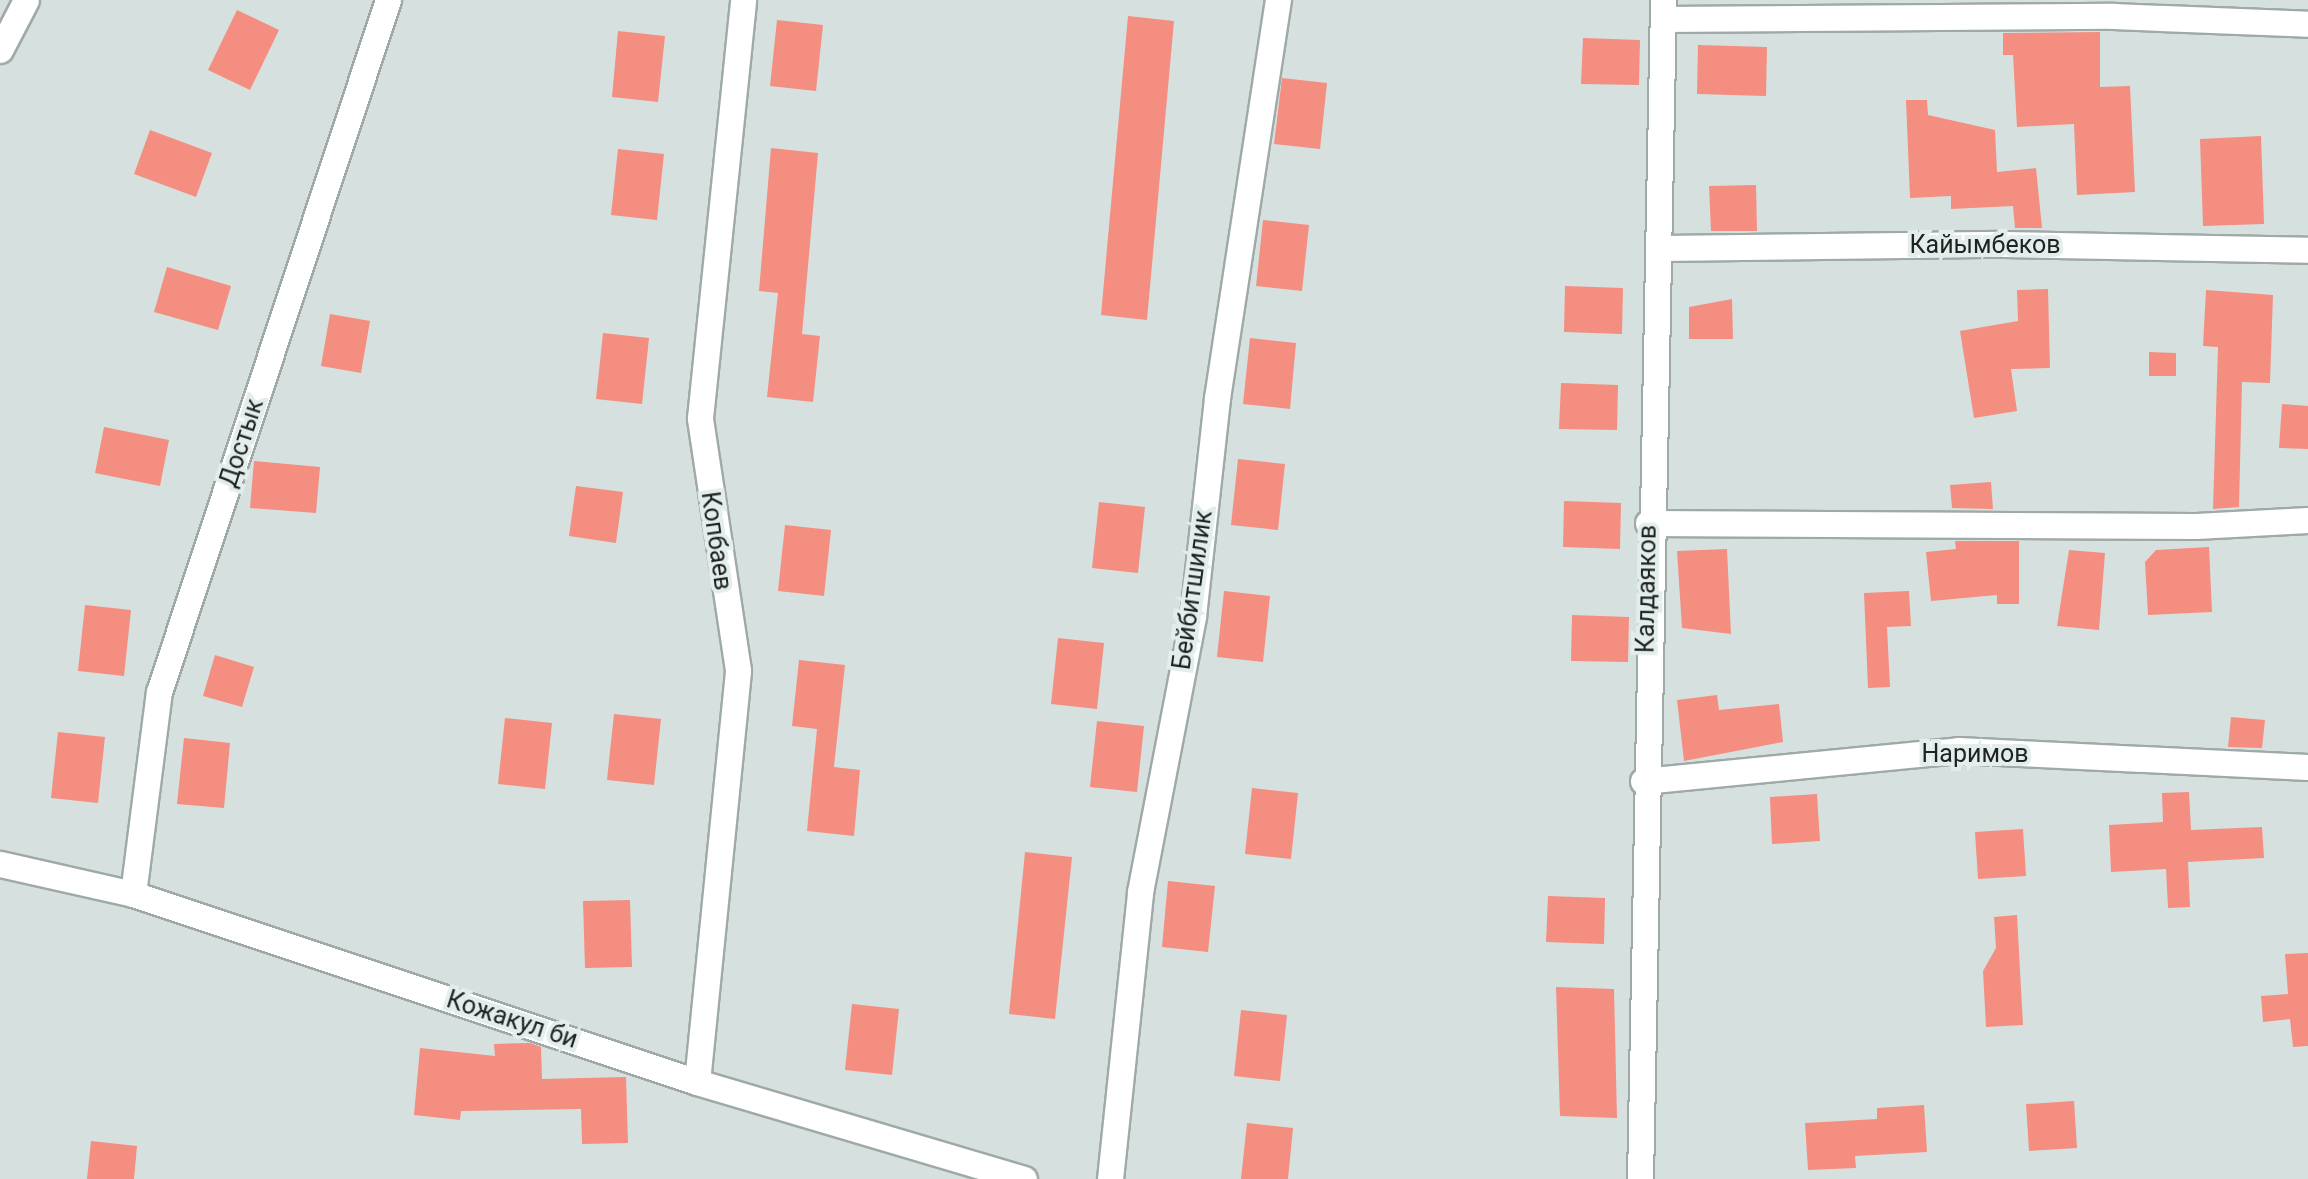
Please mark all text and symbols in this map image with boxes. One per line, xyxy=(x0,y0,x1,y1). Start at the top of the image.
street label: Кайымбеков xyxy=(1910,230,2060,260)
street label: Достык xyxy=(214,395,270,491)
street label: Копбаев xyxy=(694,490,738,592)
street label: Бейбитшилик xyxy=(1167,508,1219,672)
street label: Калдаяков xyxy=(1631,525,1663,653)
street label: Наримов xyxy=(1922,739,2028,769)
street label: Кожакул би xyxy=(443,985,581,1055)

